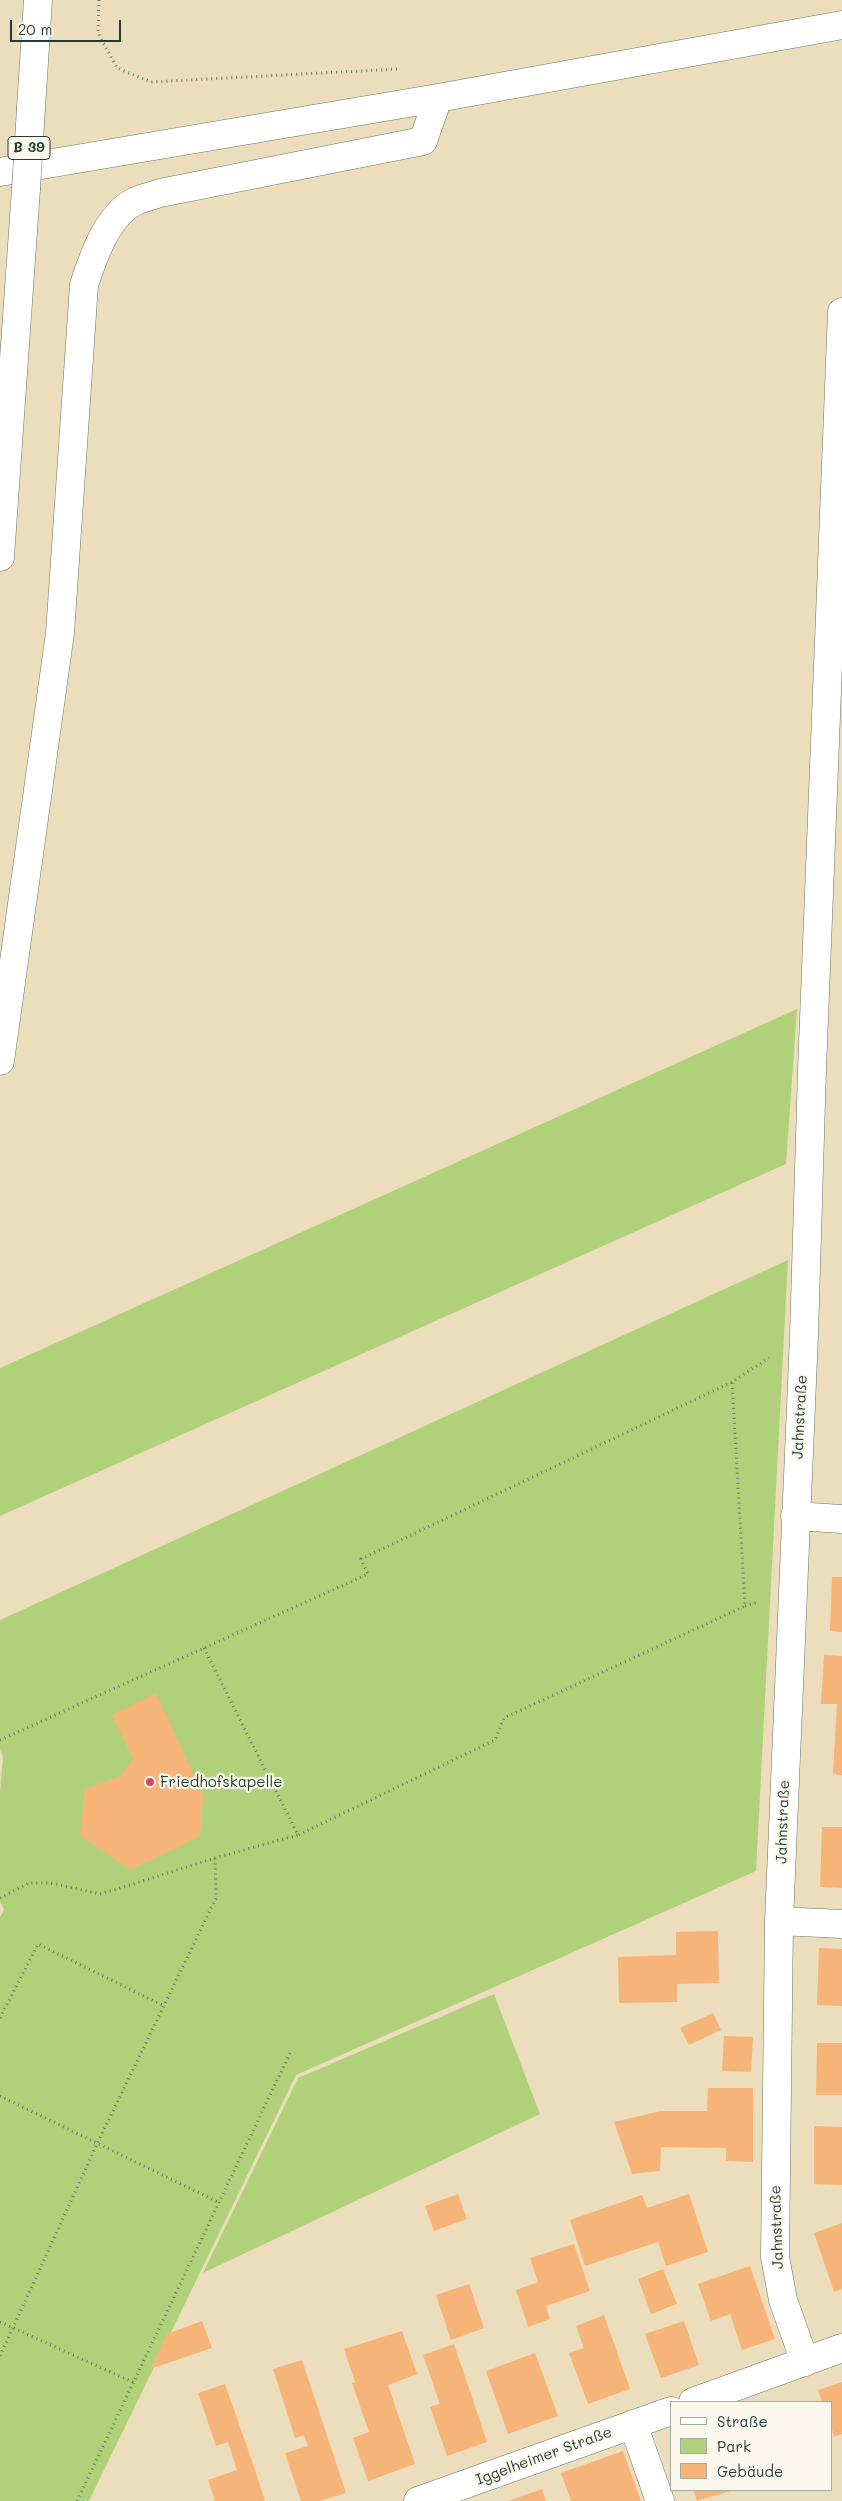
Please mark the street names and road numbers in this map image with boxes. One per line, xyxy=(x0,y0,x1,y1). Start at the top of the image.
road number: B 39 xyxy=(8,136,50,160)
street label: Jahnstraße xyxy=(789,1375,811,1459)
street label: Jahnstraße xyxy=(773,1780,793,1864)
street label: Jahnstraße xyxy=(767,2185,787,2269)
street label: Iggelheimer Straße xyxy=(473,2423,615,2489)

